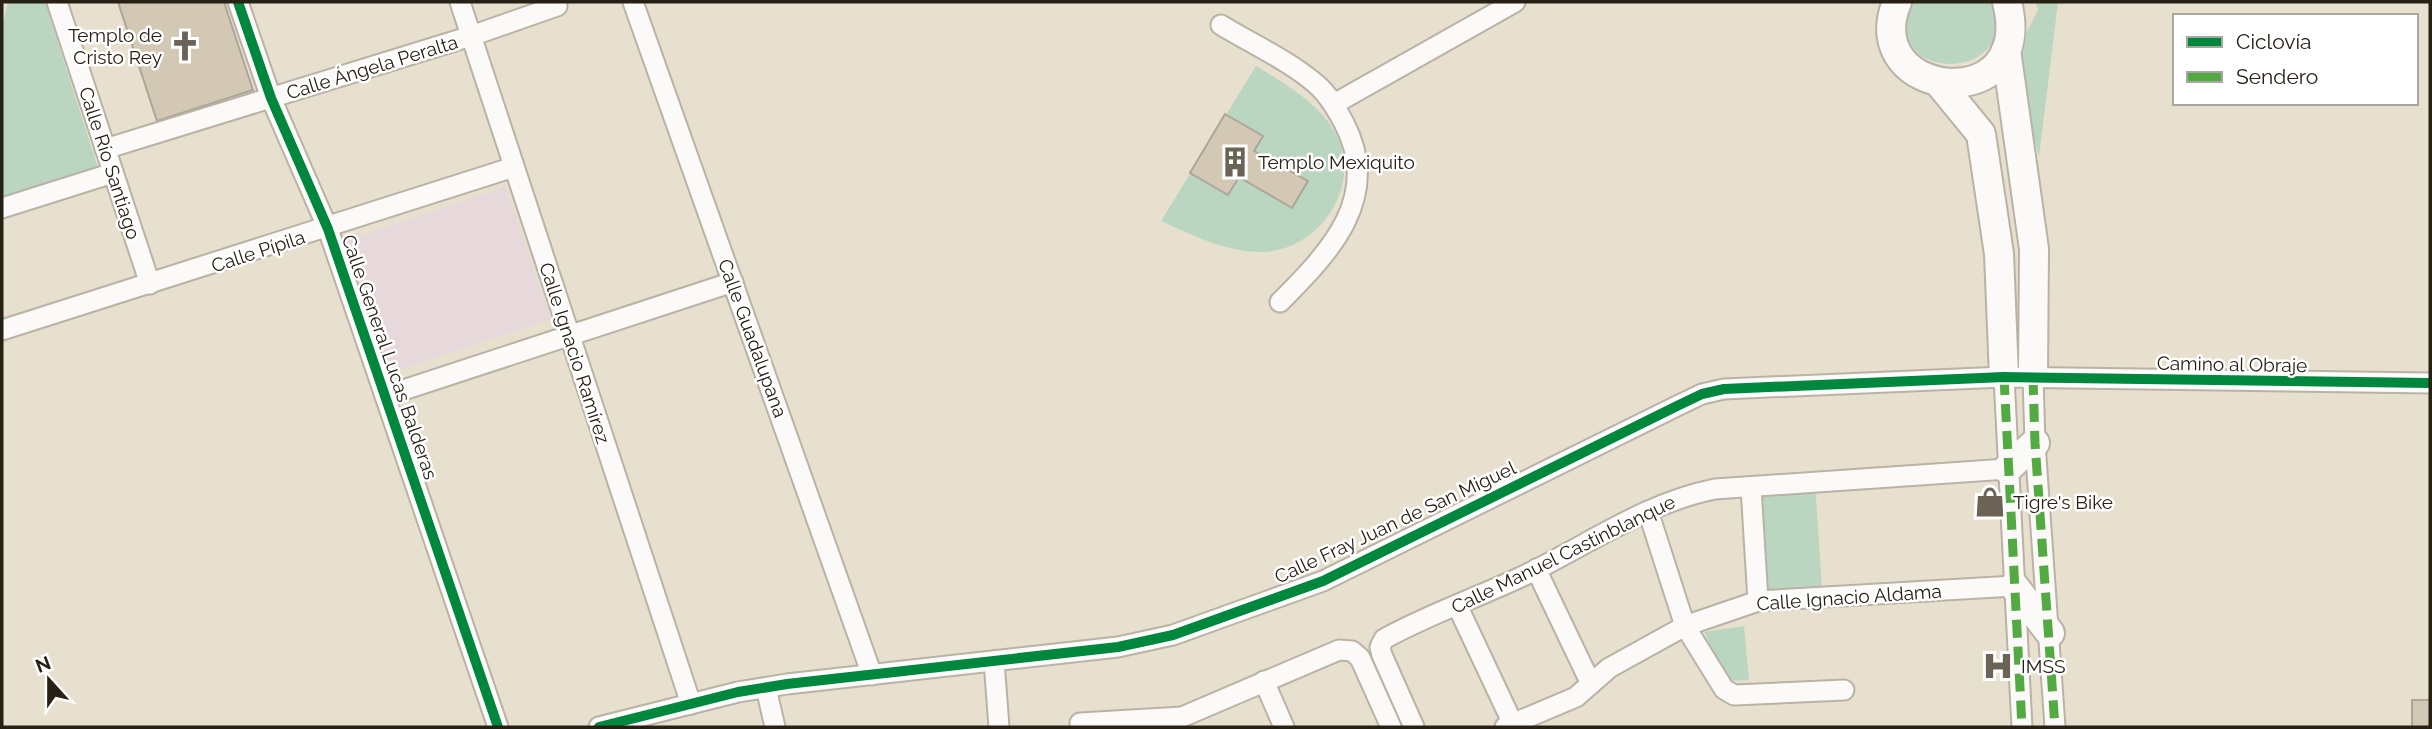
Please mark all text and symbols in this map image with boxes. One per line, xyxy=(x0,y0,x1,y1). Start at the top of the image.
legend xyxy=(2173,14,2418,105)
place label: Templo de Cristo Rey xyxy=(68,24,162,68)
church icon: Templo de Cristo Rey xyxy=(168,29,202,63)
text: Ciclovía xyxy=(2236,29,2312,54)
street label: Calle Ángela Peralta xyxy=(284,30,460,104)
text: Sendero xyxy=(2236,64,2318,89)
street label: Calle Río Santiago xyxy=(75,84,145,242)
building icon: Templo Mexiquito xyxy=(1218,145,1252,179)
place label: Templo Mexiquito xyxy=(1258,151,1415,173)
street label: Calle Pípila xyxy=(208,226,308,276)
street label: Calle General Lucas Balderas xyxy=(338,232,442,482)
street label: Calle Guadalupana xyxy=(714,256,792,420)
street label: Calle Ignacio Ramírez xyxy=(535,260,615,446)
street label: Camino al Obraje xyxy=(2157,352,2307,376)
street label: Calle Fray Juan de San Miguel xyxy=(1271,456,1520,588)
shop icon: Tigre's Bike xyxy=(1973,485,2007,519)
street label: Calle Manuel Castinblanque xyxy=(1448,490,1678,618)
place label: Tigre's Bike xyxy=(2013,491,2113,513)
street label: Calle Ignacio Aldama xyxy=(1756,580,1942,614)
north arrow xyxy=(14,645,84,715)
hospital icon: IMSS xyxy=(1981,649,2015,683)
text: N xyxy=(32,651,54,677)
place label: IMSS xyxy=(2021,655,2065,677)

